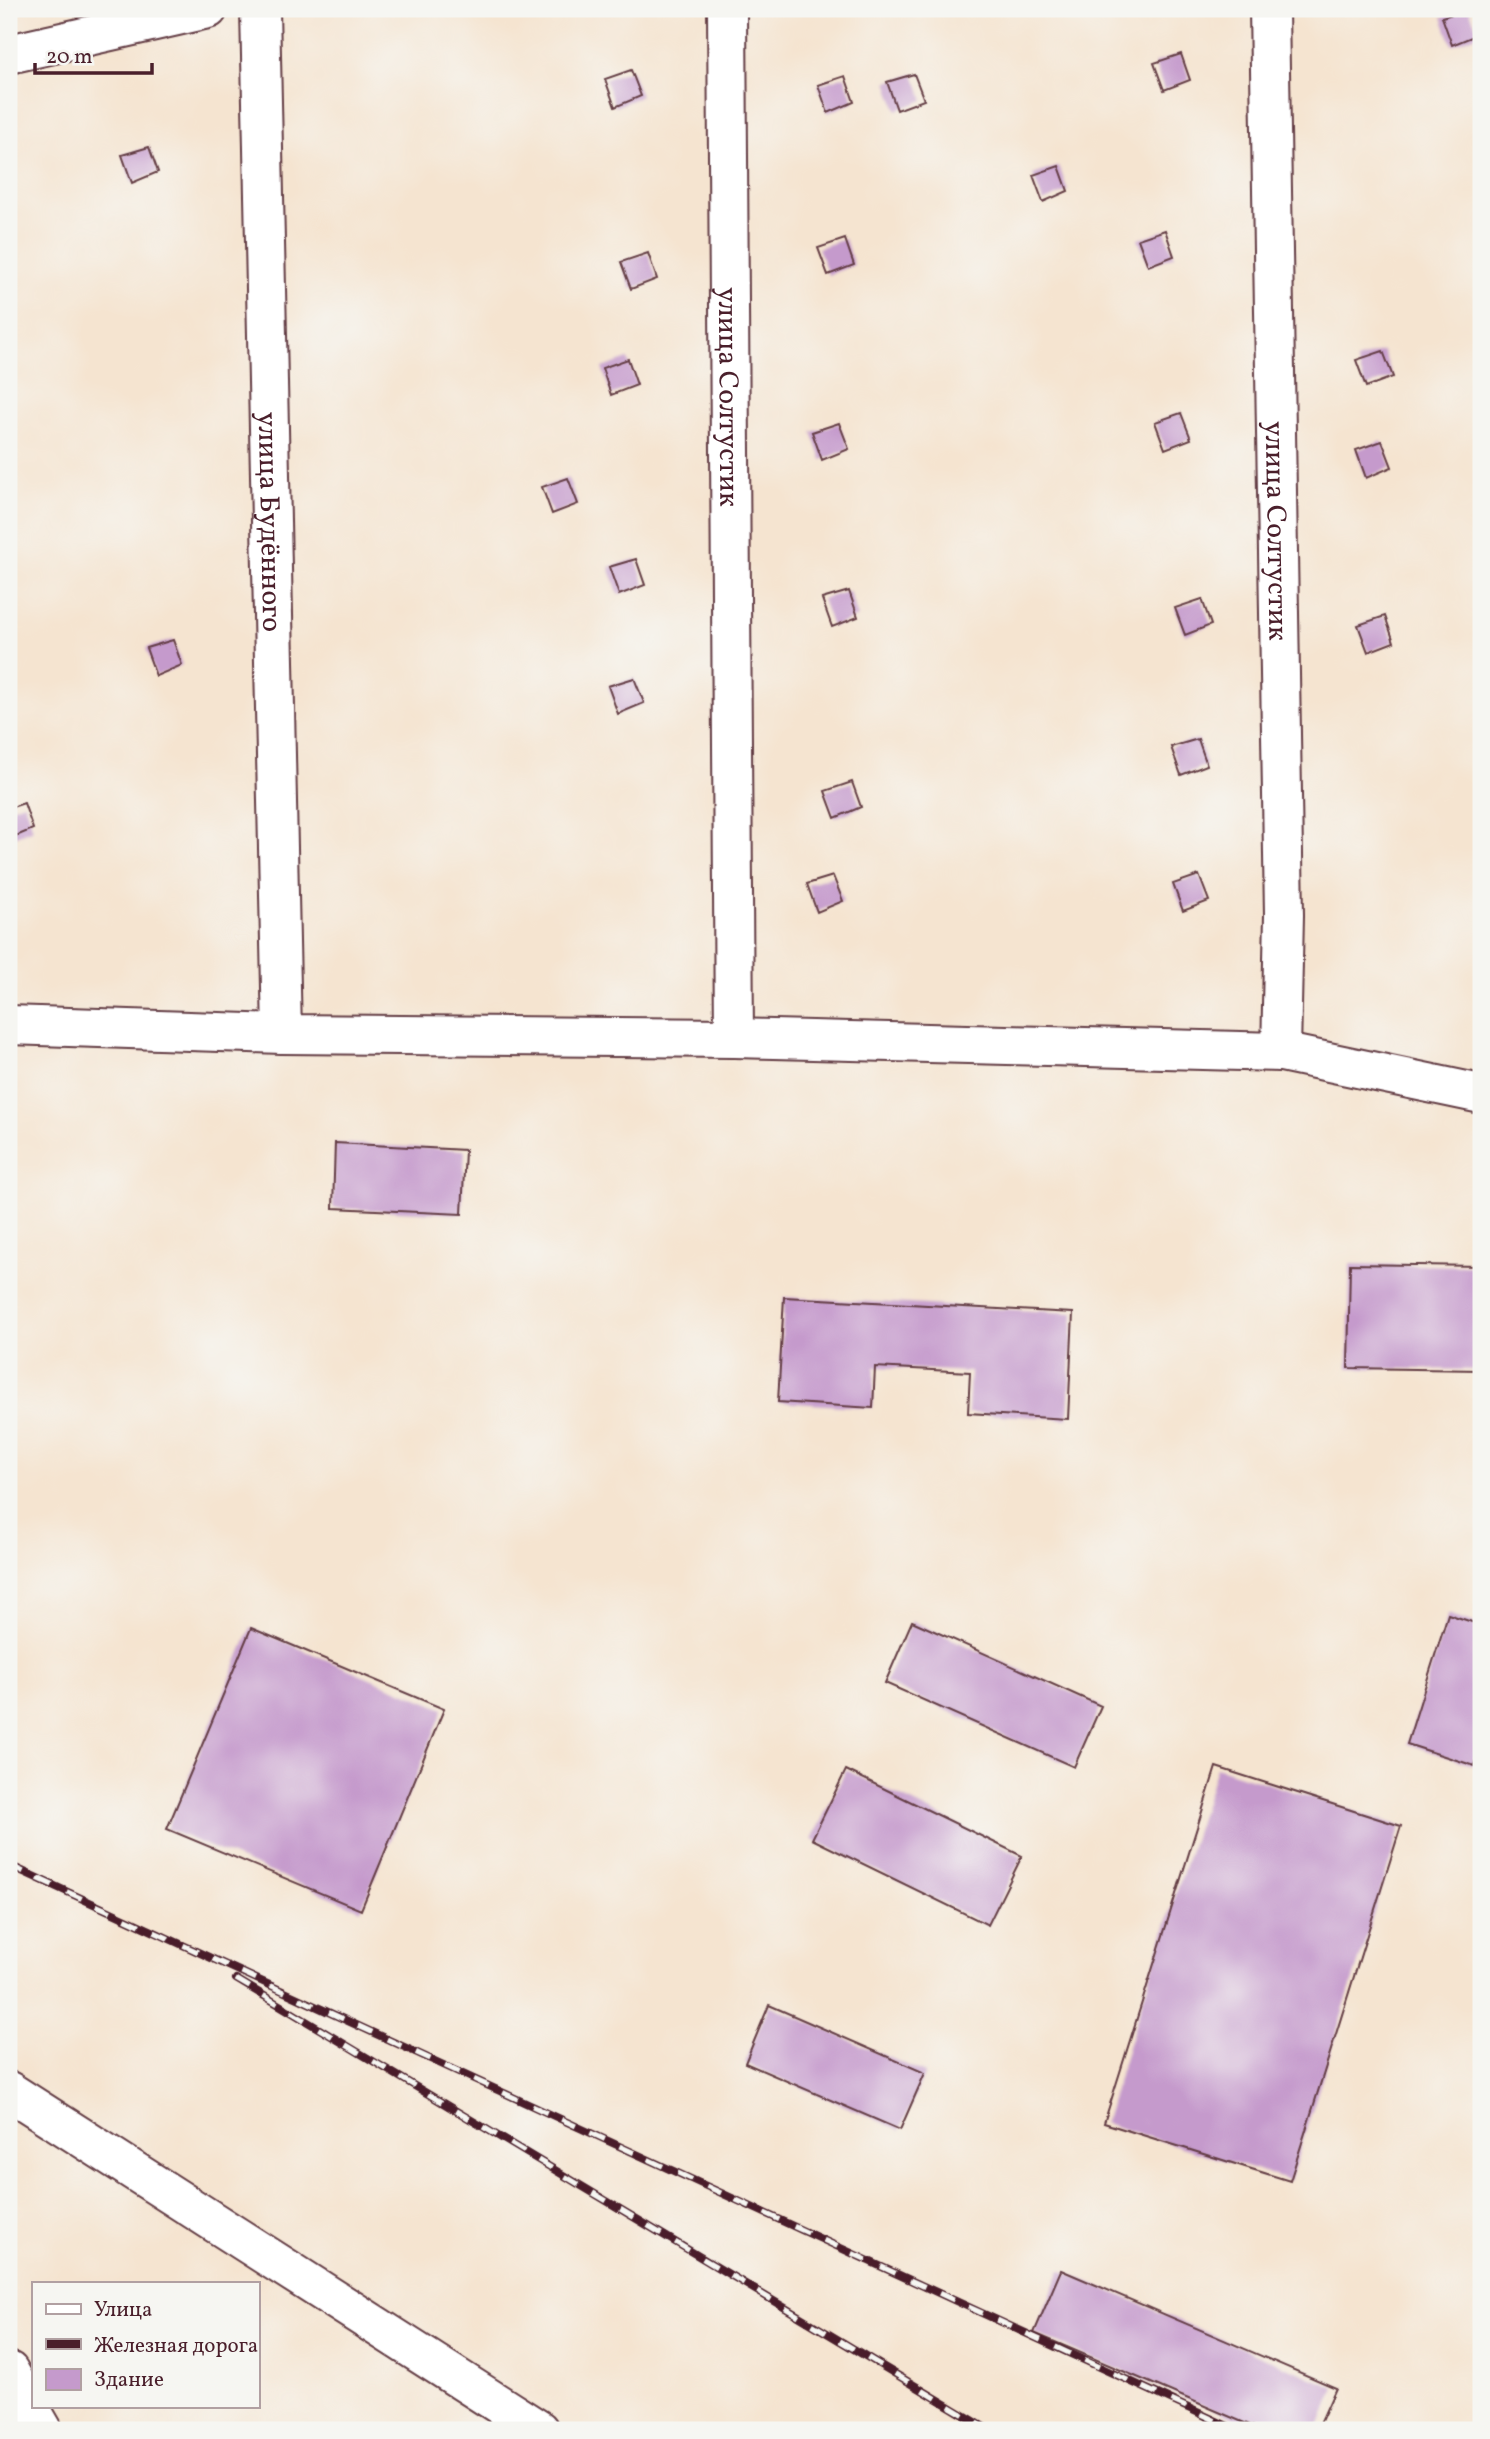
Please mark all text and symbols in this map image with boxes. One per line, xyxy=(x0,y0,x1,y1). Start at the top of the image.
scale bar xyxy=(35,32,152,76)
text: 20 m xyxy=(46,43,92,72)
street label: улица Солтустик xyxy=(707,287,747,507)
street label: улица Будённого xyxy=(247,411,290,632)
street label: улица Солтустик xyxy=(1254,421,1296,641)
legend xyxy=(32,2282,259,2408)
text: Улица xyxy=(94,2296,152,2325)
text: Железная дорога xyxy=(94,2332,258,2361)
text: Здание xyxy=(94,2366,164,2395)

